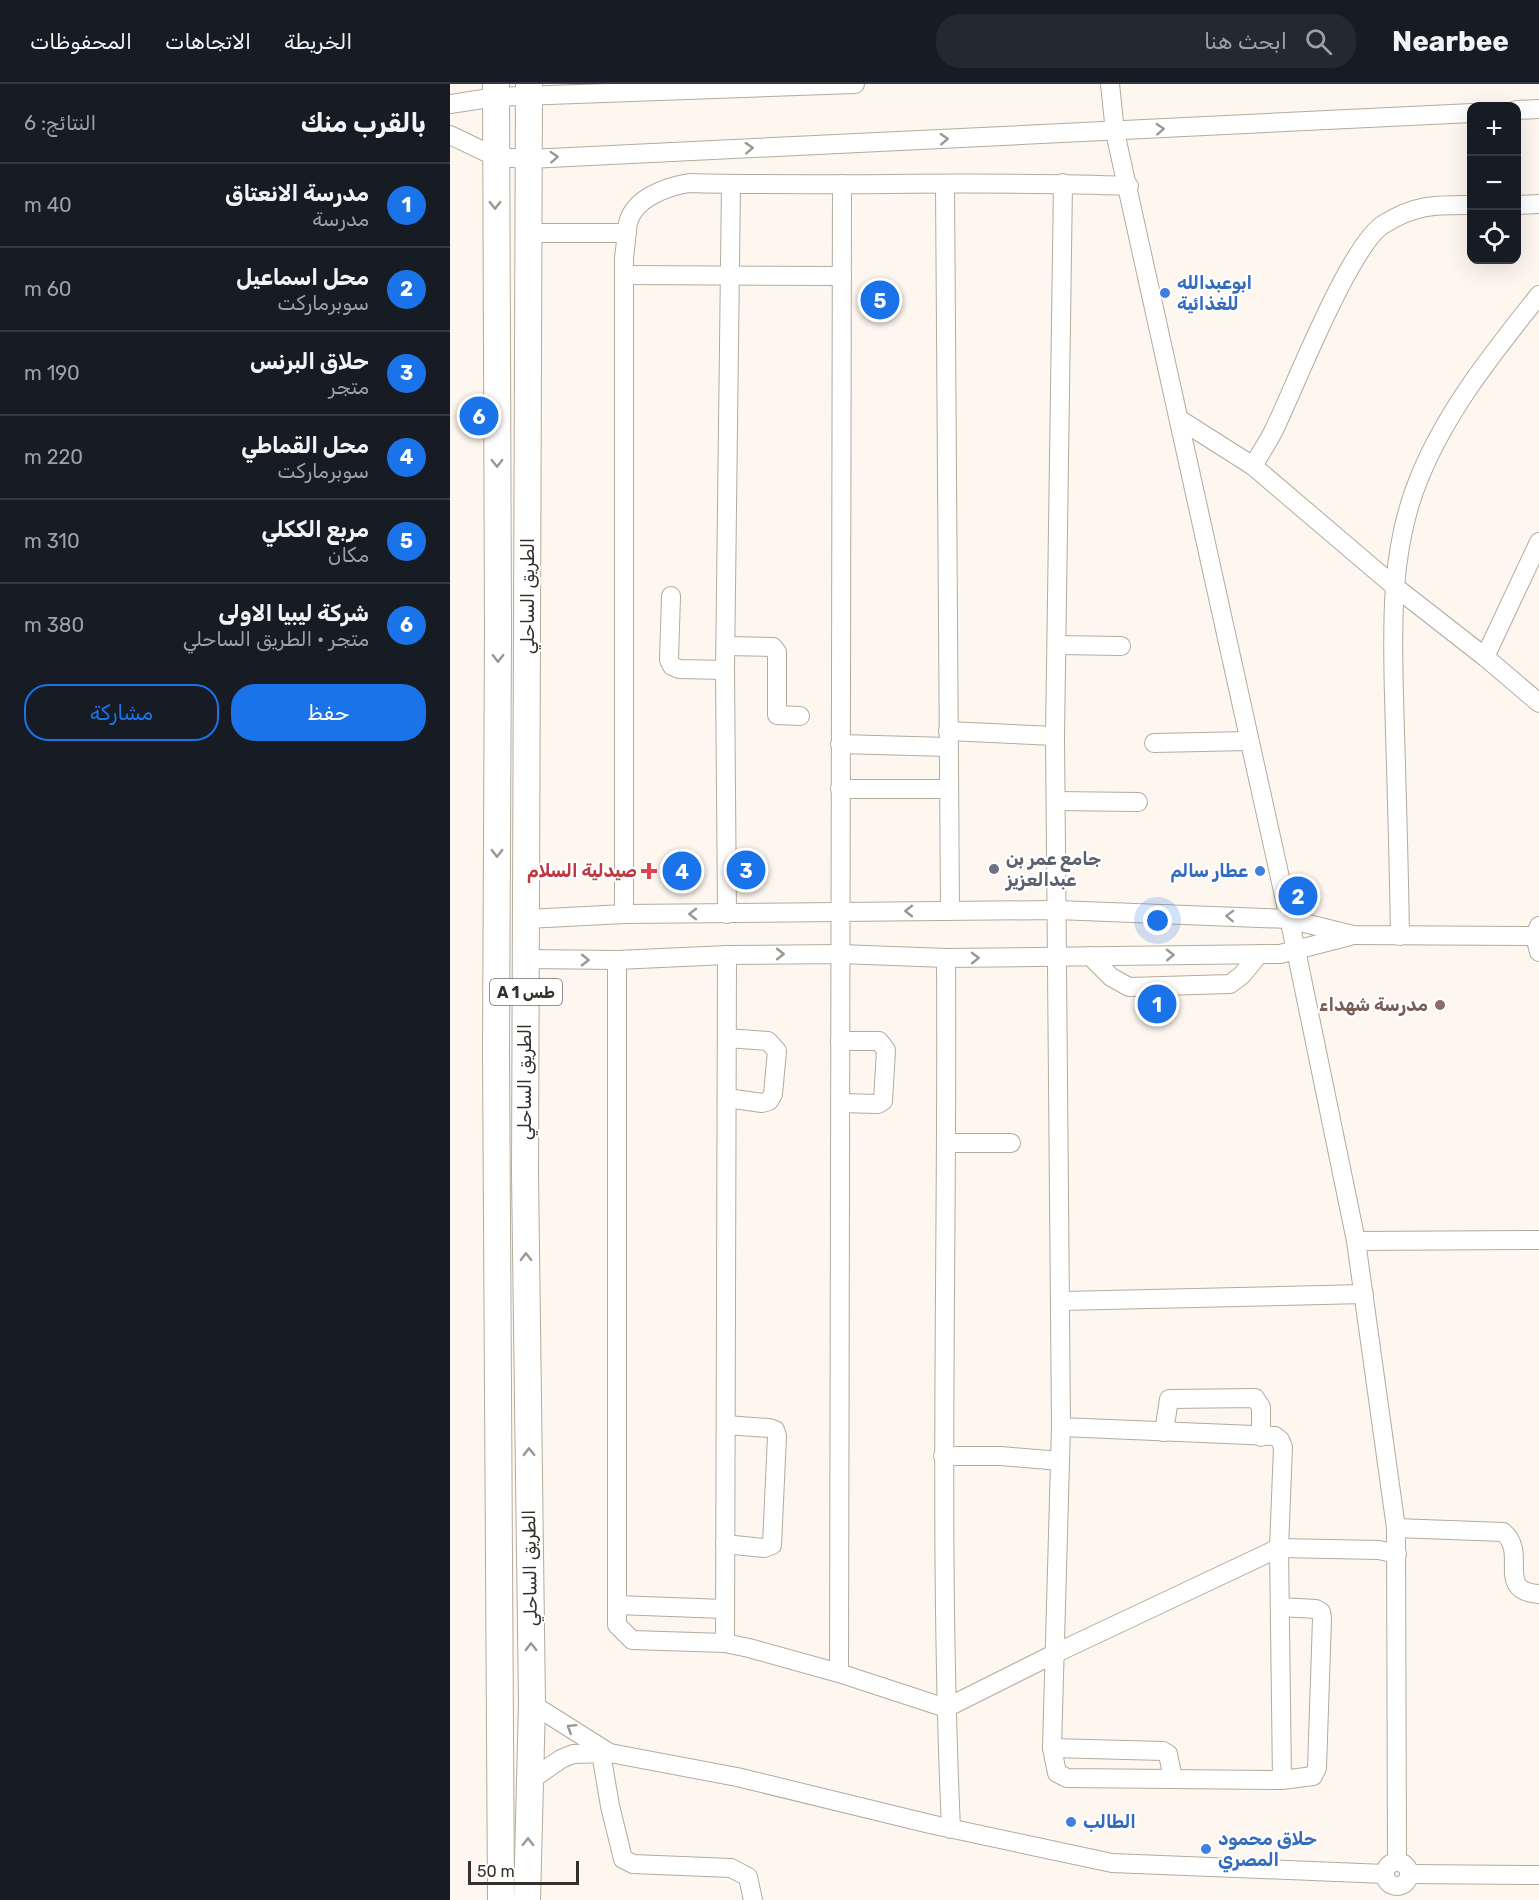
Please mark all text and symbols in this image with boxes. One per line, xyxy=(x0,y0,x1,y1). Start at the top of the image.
search box xyxy=(936,14,1356,68)
icon: search xyxy=(1302,25,1335,58)
text: Nearbee xyxy=(1392,25,1509,58)
text: ابحث هنا xyxy=(1204,28,1287,55)
text: المحفوظات xyxy=(30,29,132,54)
text: الاتجاهات xyxy=(165,29,251,54)
text: الخريطة xyxy=(284,29,352,54)
map controls xyxy=(1467,102,1521,264)
button: + xyxy=(1467,102,1521,156)
text: بالقرب منك xyxy=(301,108,426,139)
text: النتائج: 6 xyxy=(24,111,96,135)
one-way arrow xyxy=(1155,123,1164,136)
one-way arrow xyxy=(940,133,949,146)
one-way arrow xyxy=(745,142,754,155)
one-way arrow xyxy=(550,151,559,164)
button: − xyxy=(1467,156,1521,210)
text: مدرسة الانعتاق xyxy=(225,180,369,207)
text: 40 m xyxy=(24,193,72,217)
text: 1 xyxy=(402,193,411,217)
one-way arrow xyxy=(489,201,501,210)
text: مدرسة xyxy=(312,207,369,231)
button: locate xyxy=(1467,210,1521,264)
text: محل اسماعيل xyxy=(236,264,369,291)
place label: ابوعبدالله للغذائية xyxy=(1177,272,1252,315)
text: 60 m xyxy=(24,277,71,301)
text: 2 xyxy=(400,277,413,301)
pin: 5 xyxy=(860,278,900,322)
marker: ابوعبدالله للغذائية xyxy=(1158,286,1172,300)
text: سوبرماركت xyxy=(277,291,369,315)
text: حلاق البرنس xyxy=(250,348,369,375)
text: 190 m xyxy=(24,361,80,385)
text: 3 xyxy=(400,361,413,385)
text: متجر xyxy=(329,375,369,399)
pin: 6 xyxy=(459,394,498,438)
text: محل القماطي xyxy=(241,432,369,459)
text: 220 m xyxy=(24,445,83,469)
text: 4 xyxy=(400,445,413,469)
text: سوبرماركت xyxy=(277,459,369,483)
one-way arrow xyxy=(491,459,503,468)
text: مربع الككلي xyxy=(261,516,369,543)
text: 310 m xyxy=(24,529,80,553)
text: 5 xyxy=(400,529,413,553)
street label: الطريق الساحلي xyxy=(517,538,541,654)
text: مكان xyxy=(328,543,369,567)
text: شركة ليبيا الاولى xyxy=(219,600,369,627)
text: 380 m xyxy=(24,613,84,637)
text: 6 xyxy=(400,613,413,637)
text: متجر · الطريق الساحلي xyxy=(183,627,369,651)
one-way arrow xyxy=(492,654,504,663)
button: مشاركة xyxy=(24,684,219,741)
button: حفظ xyxy=(231,684,426,741)
pin: 4 xyxy=(662,848,702,894)
pin: 3 xyxy=(726,848,766,892)
place label: جامع عمر بن عبدالعزيز xyxy=(1005,848,1101,891)
one-way arrow xyxy=(491,849,503,858)
place label: صيدلية السلام xyxy=(527,860,637,883)
place label: عطار سالم xyxy=(1170,860,1248,883)
marker: جامع عمر بن عبدالعزيز xyxy=(987,862,1001,876)
marker: صيدلية السلام xyxy=(642,864,656,878)
marker: عطار سالم xyxy=(1253,864,1267,878)
pin: 2 xyxy=(1278,874,1318,918)
one-way arrow xyxy=(904,905,913,917)
your location xyxy=(1143,906,1172,935)
one-way arrow xyxy=(688,908,697,920)
one-way arrow xyxy=(1225,910,1234,923)
one-way arrow xyxy=(775,948,784,961)
one-way arrow xyxy=(1165,949,1174,961)
one-way arrow xyxy=(970,952,979,964)
one-way arrow xyxy=(580,953,589,966)
road number: A 1 طس xyxy=(490,979,562,1005)
pin: 1 xyxy=(1138,982,1176,1026)
place label: مدرسة شهداء xyxy=(1319,994,1428,1016)
marker: مدرسة شهداء xyxy=(1433,998,1447,1012)
street label: الطريق الساحلي xyxy=(514,1024,538,1140)
one-way arrow xyxy=(520,1252,532,1261)
one-way arrow xyxy=(522,1447,535,1456)
street label: الطريق الساحلي xyxy=(518,1509,544,1626)
one-way arrow xyxy=(525,1642,537,1651)
one-way arrow xyxy=(567,1724,577,1736)
place label: الطالب xyxy=(1083,1811,1136,1833)
marker: الطالب xyxy=(1064,1815,1078,1829)
place label: حلاق محمود المصري xyxy=(1218,1828,1317,1873)
one-way arrow xyxy=(521,1837,534,1846)
marker: حلاق محمود المصري xyxy=(1199,1842,1213,1856)
scale bar xyxy=(468,1858,579,1886)
text: 50 m xyxy=(477,1862,515,1881)

